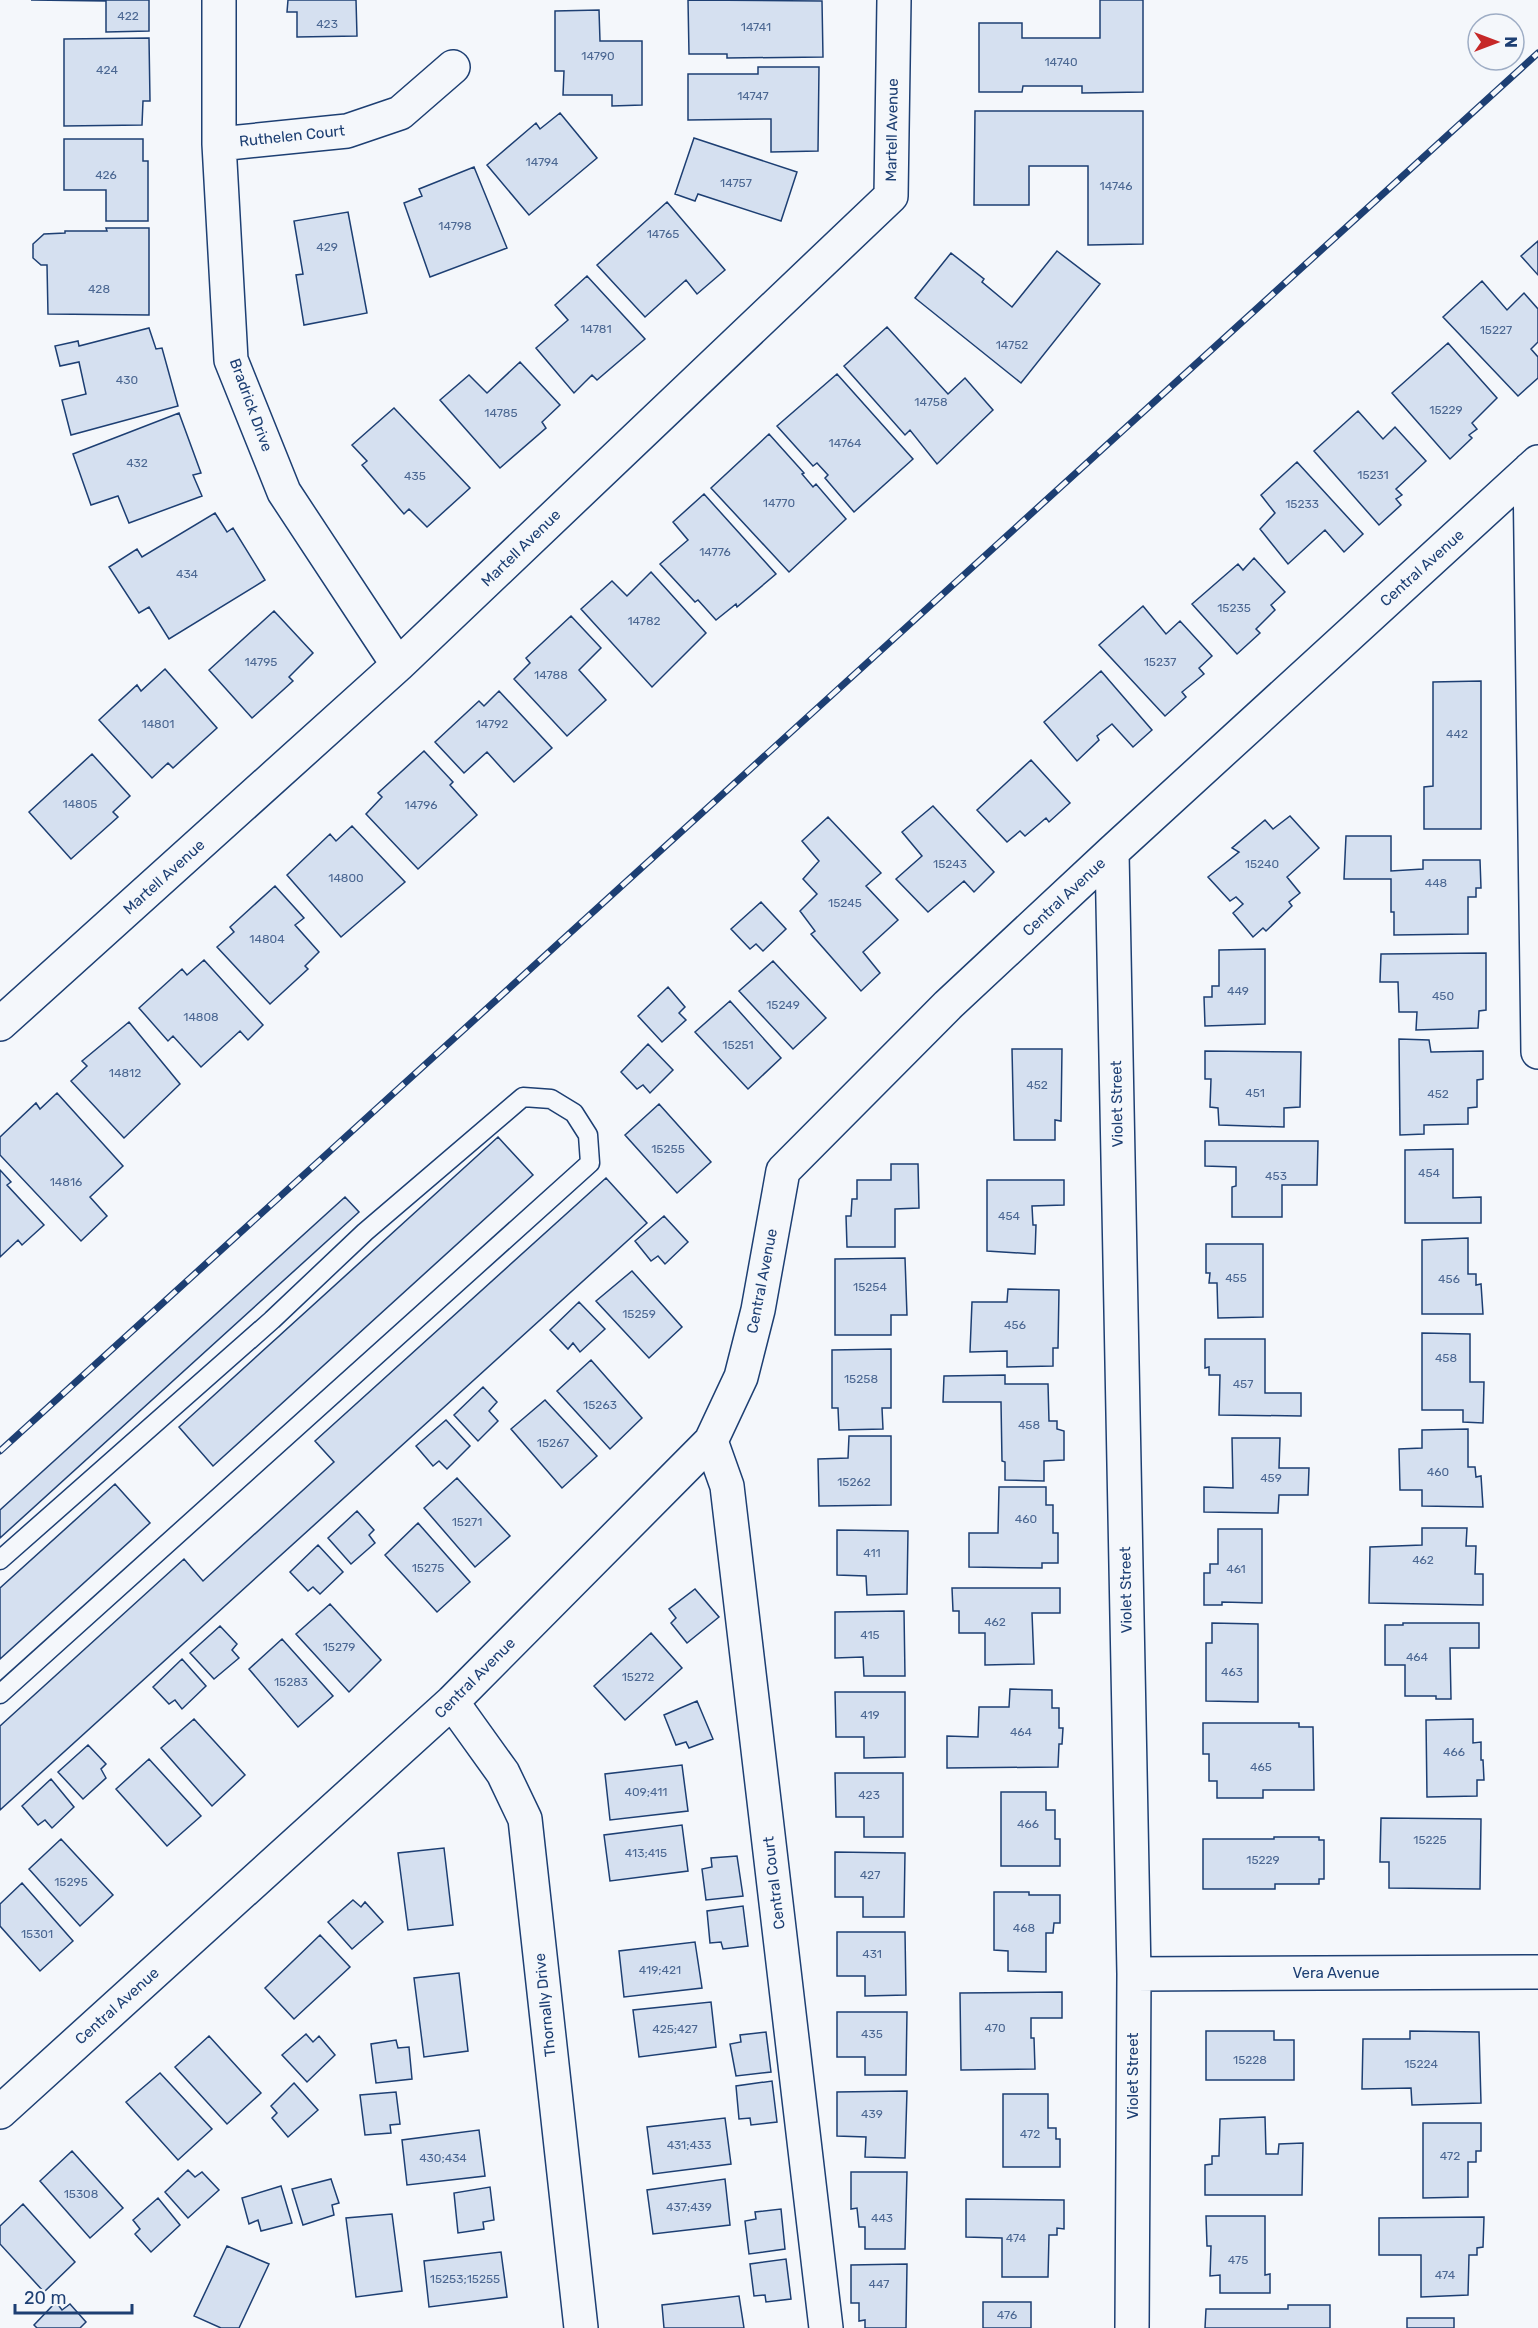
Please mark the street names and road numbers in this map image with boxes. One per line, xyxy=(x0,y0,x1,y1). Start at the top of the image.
street label: Martell Avenue xyxy=(882,78,902,182)
street label: Ruthelen Court xyxy=(238,121,346,151)
street label: Bradrick Drive xyxy=(226,356,276,454)
street label: Martell Avenue xyxy=(478,506,564,590)
street label: Central Avenue xyxy=(1376,526,1468,610)
street label: Martell Avenue xyxy=(120,836,208,918)
street label: Central Avenue xyxy=(1019,854,1109,940)
street label: Violet Street xyxy=(1107,1060,1127,1148)
street label: Central Avenue xyxy=(743,1227,781,1335)
street label: Violet Street xyxy=(1116,1546,1136,1634)
street label: Central Avenue xyxy=(431,1634,519,1722)
street label: Central Court xyxy=(759,1835,789,1931)
street label: Thornally Drive xyxy=(531,1952,559,2058)
street label: Central Avenue xyxy=(71,1964,163,2048)
street label: Vera Avenue xyxy=(1292,1964,1380,1982)
street label: Violet Street xyxy=(1124,2032,1142,2119)

